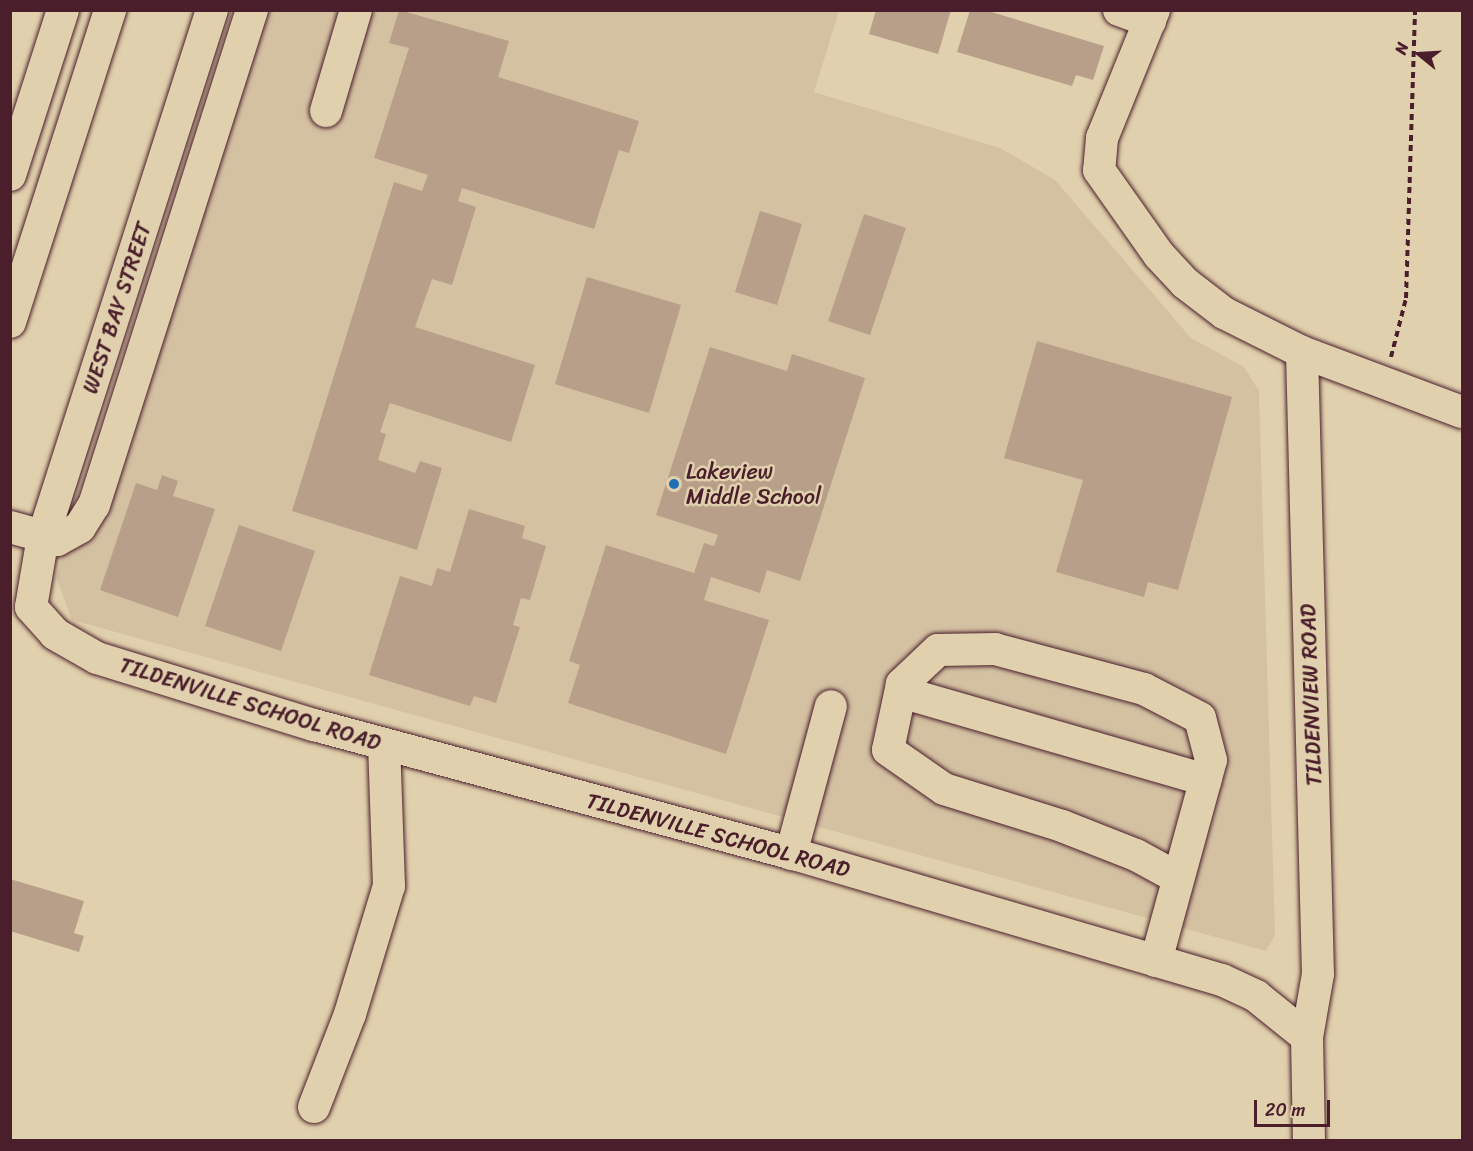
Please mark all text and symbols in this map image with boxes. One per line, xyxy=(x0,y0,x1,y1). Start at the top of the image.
north arrow xyxy=(1389,24,1449,84)
text: N xyxy=(1386,39,1417,58)
street label: WEST BAY STREET xyxy=(76,218,158,398)
place label: Lakeview Middle School xyxy=(686,458,821,510)
marker: Lakeview Middle School xyxy=(667,477,681,491)
street label: TILDENVIEW ROAD xyxy=(1295,604,1327,786)
street label: TILDENVILLE SCHOOL ROAD xyxy=(116,652,384,756)
street label: TILDENVILLE SCHOOL ROAD xyxy=(583,787,853,883)
scale bar xyxy=(1257,1088,1334,1126)
text: 20 m xyxy=(1265,1094,1305,1126)

